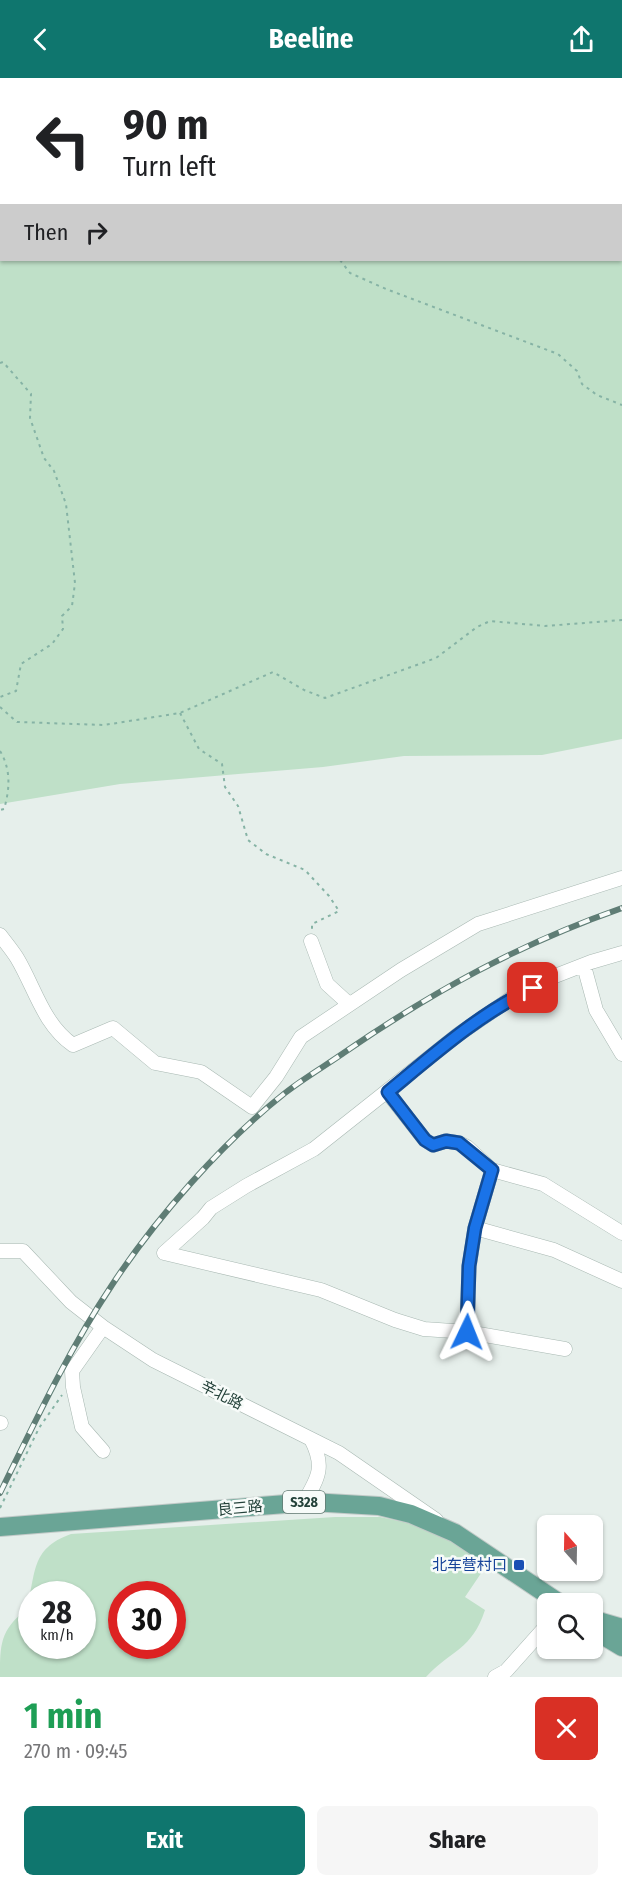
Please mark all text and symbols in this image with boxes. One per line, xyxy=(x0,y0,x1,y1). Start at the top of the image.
icon: back xyxy=(24,23,57,56)
text: Beeline xyxy=(269,23,353,55)
icon: share xyxy=(565,23,598,56)
text: 90 m xyxy=(123,100,208,150)
icon: left xyxy=(24,102,102,180)
text: Turn left xyxy=(123,151,216,183)
icon: right xyxy=(80,216,113,249)
text: Then xyxy=(24,219,68,246)
pin xyxy=(507,962,558,1013)
icon: arrive xyxy=(516,971,549,1004)
position arrow xyxy=(435,1300,499,1364)
street label: 辛北路 xyxy=(198,1377,246,1413)
road number: S328 xyxy=(283,1491,325,1513)
street label: 良三路 xyxy=(217,1497,263,1519)
north arrow xyxy=(537,1515,603,1581)
map controls xyxy=(537,1515,603,1659)
place label: 北车营村口 xyxy=(432,1556,507,1574)
marker: 北车营村口 xyxy=(512,1558,526,1572)
speed limit sign: 30 xyxy=(108,1581,186,1659)
button: search xyxy=(537,1593,603,1659)
text: 28 xyxy=(42,1595,72,1631)
text: km/h xyxy=(40,1626,74,1644)
text: 1 min xyxy=(24,1694,102,1738)
button: close xyxy=(535,1697,598,1760)
text: 270 m · 09:45 xyxy=(24,1739,127,1763)
button: Exit xyxy=(24,1806,305,1875)
button: Share xyxy=(317,1806,598,1875)

